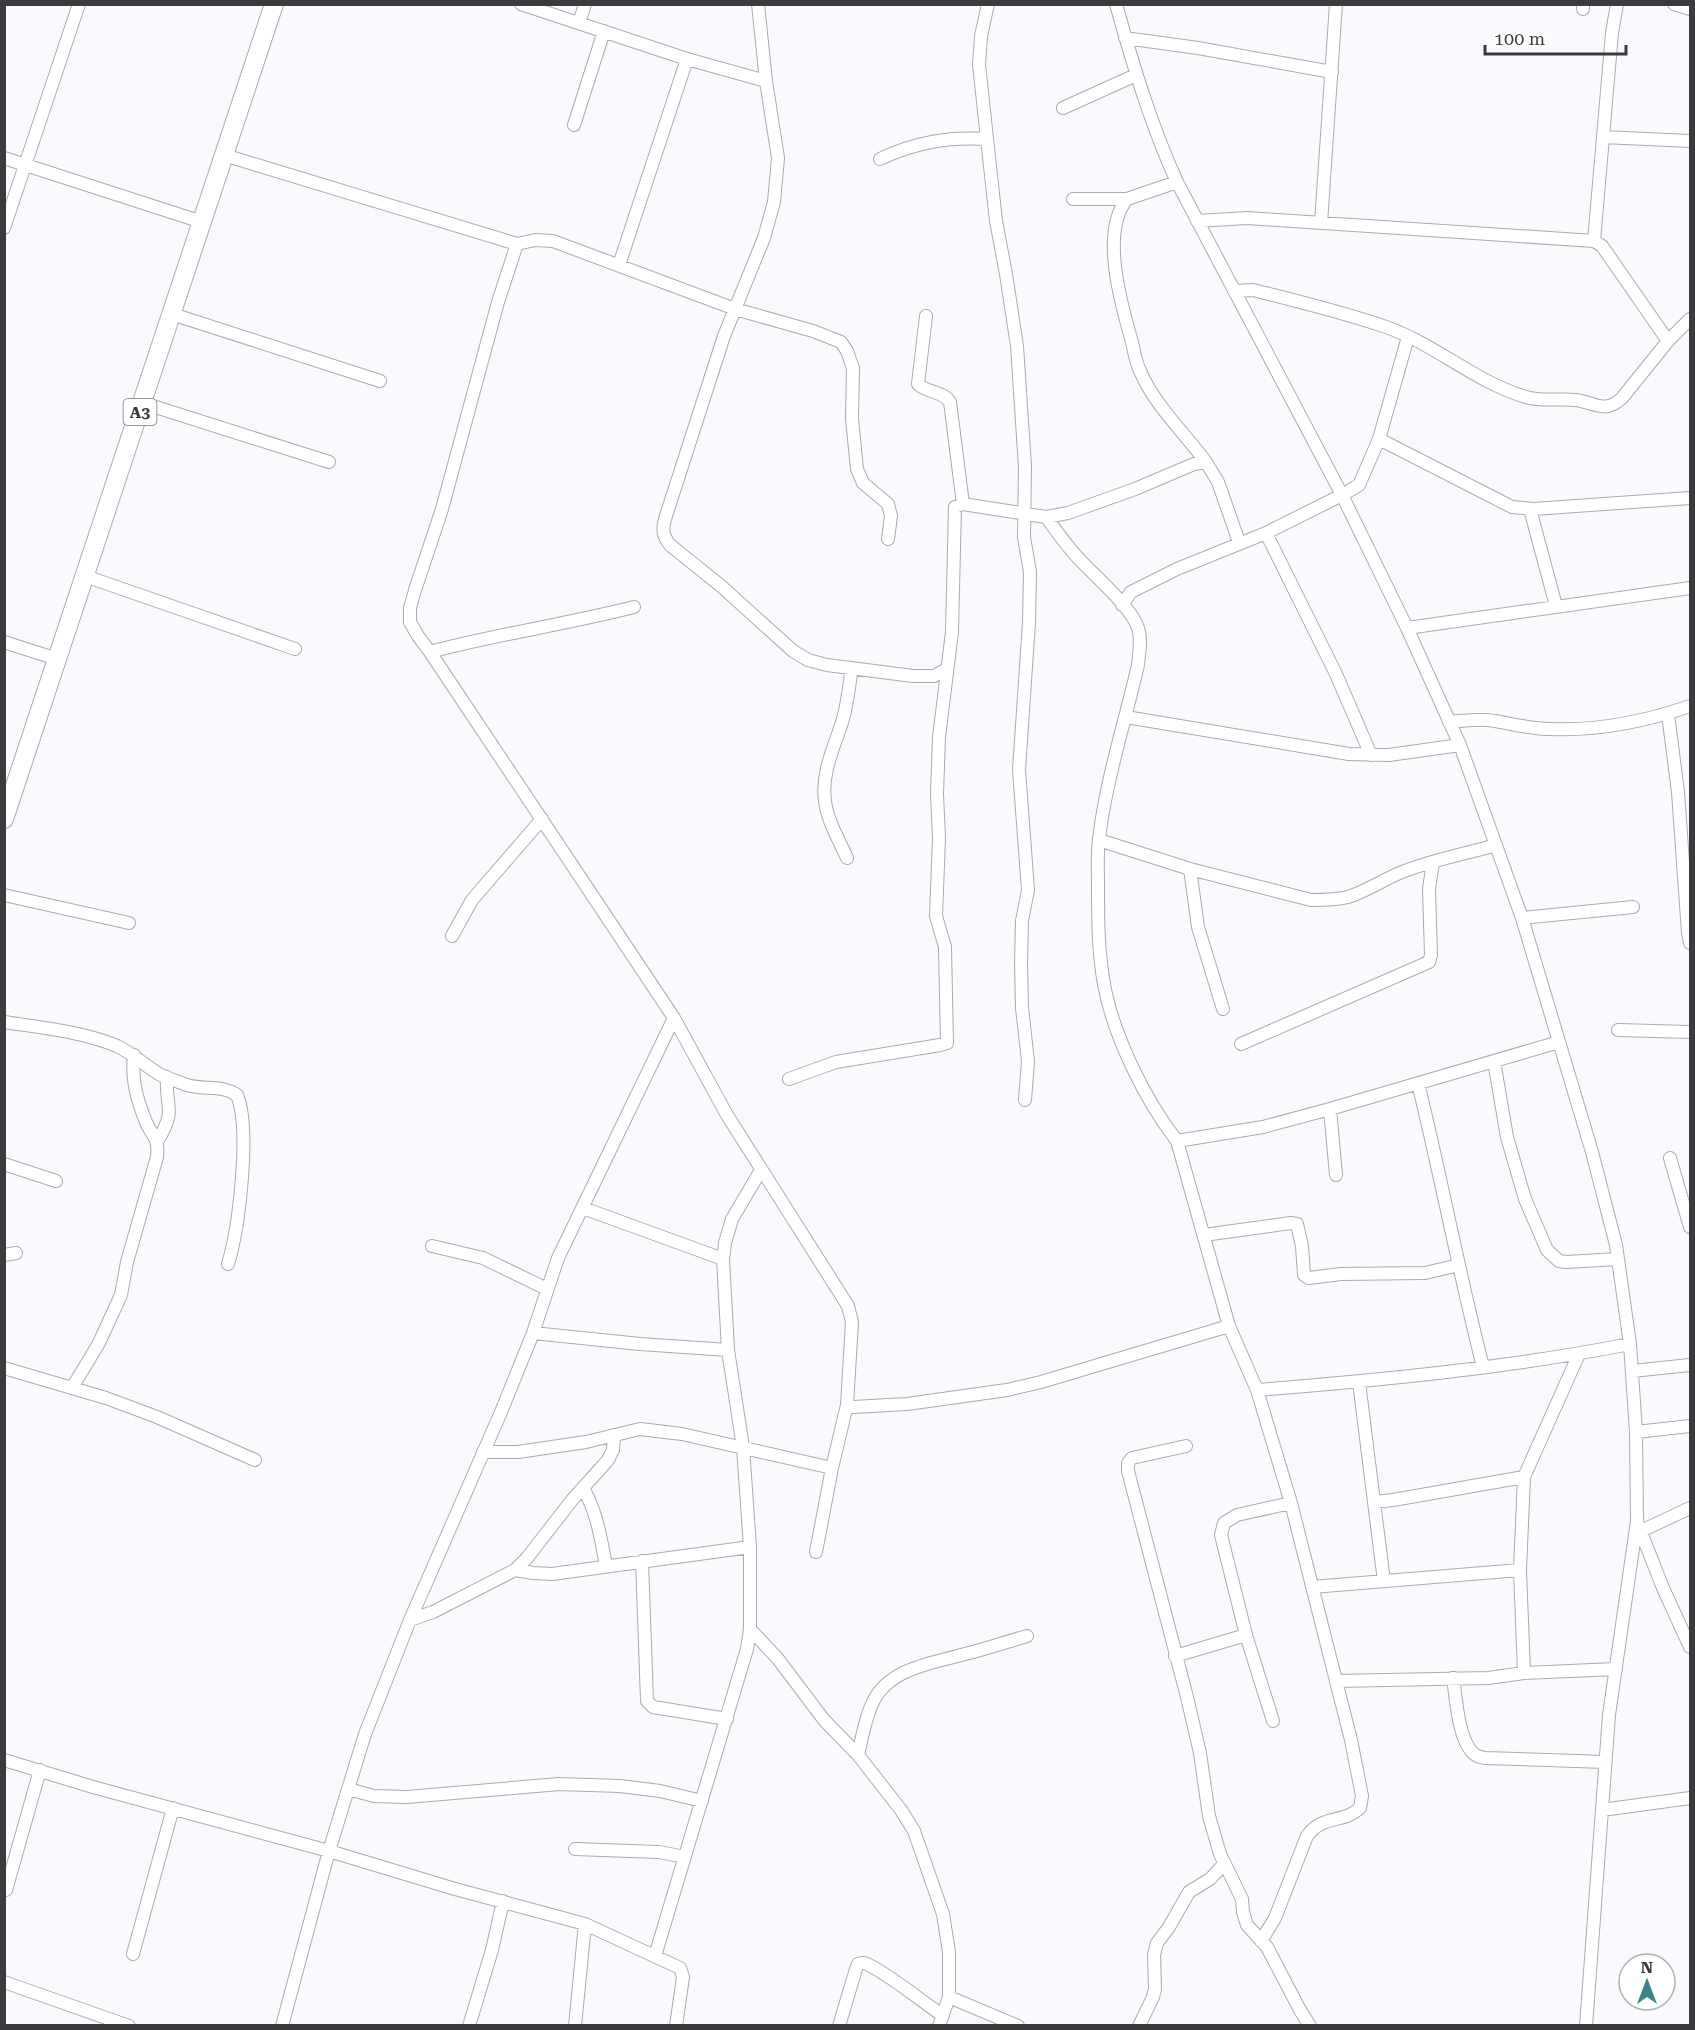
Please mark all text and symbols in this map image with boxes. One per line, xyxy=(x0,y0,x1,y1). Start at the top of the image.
scale bar xyxy=(1485,18,1626,56)
text: 100 m xyxy=(1494,28,1545,49)
road number: A3 xyxy=(124,399,156,425)
north arrow xyxy=(1617,1952,1677,2012)
text: N xyxy=(1641,1958,1653,1977)

